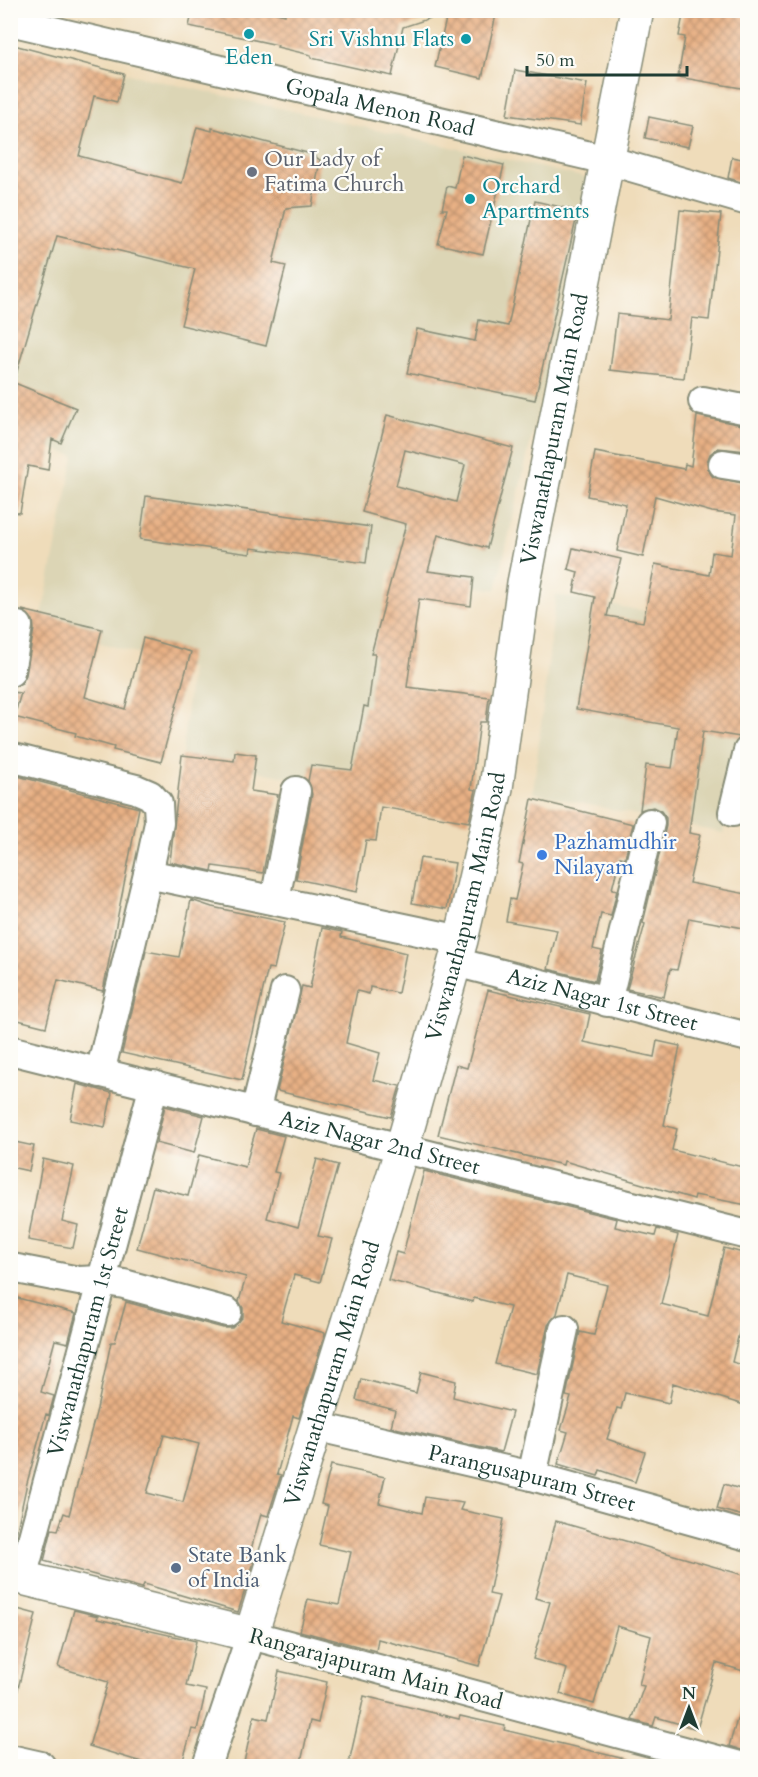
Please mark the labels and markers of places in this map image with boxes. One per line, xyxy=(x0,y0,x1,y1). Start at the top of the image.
place label: Sri Vishnu Flats xyxy=(309,24,454,54)
marker: Eden xyxy=(242,27,256,41)
marker: Sri Vishnu Flats xyxy=(459,32,473,46)
place label: Eden xyxy=(225,42,273,72)
place label: Our Lady of Fatima Church xyxy=(264,144,404,199)
marker: Our Lady of Fatima Church xyxy=(245,165,259,179)
place label: Orchard Apartments xyxy=(482,171,589,226)
marker: Orchard Apartments xyxy=(463,192,477,206)
place label: Pazhamudhir Nilayam xyxy=(554,827,678,882)
marker: Pazhamudhir Nilayam xyxy=(535,848,549,862)
place label: State Bank of India xyxy=(188,1540,287,1595)
marker: State Bank of India xyxy=(169,1561,183,1575)

